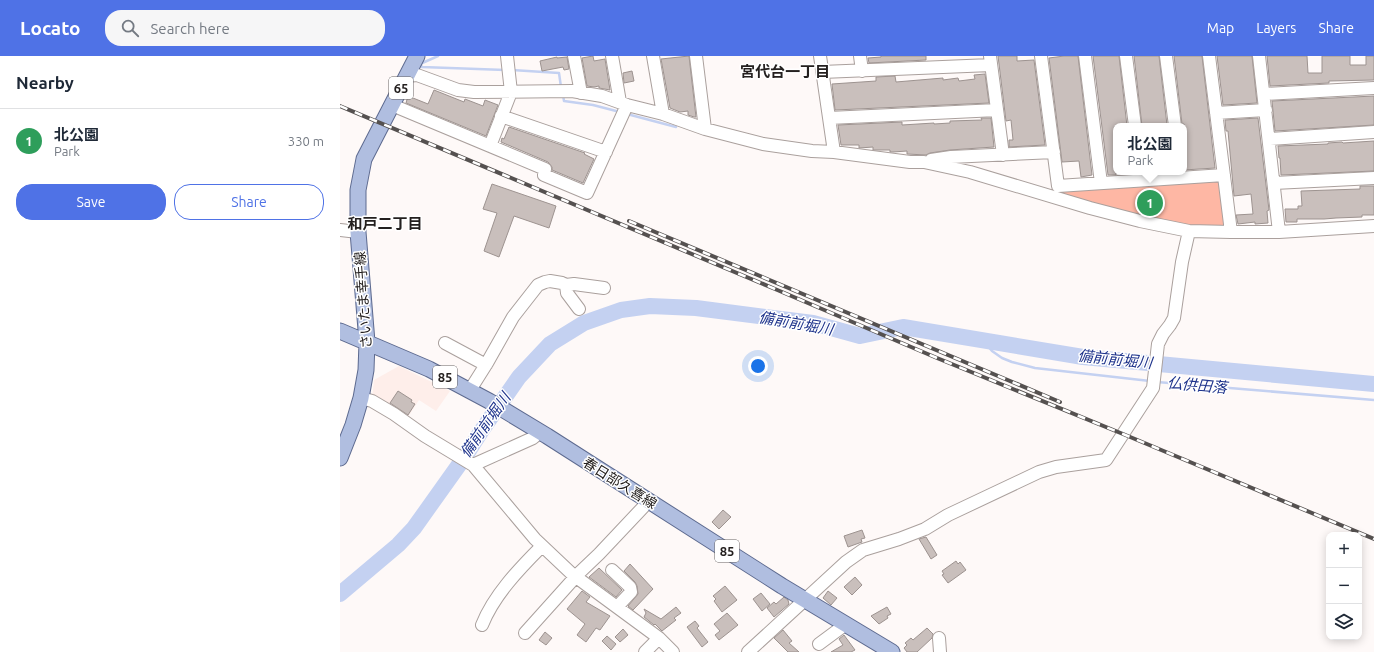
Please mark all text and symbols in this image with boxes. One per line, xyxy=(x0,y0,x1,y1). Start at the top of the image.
search box xyxy=(105,10,385,46)
text: Locato xyxy=(20,17,81,39)
icon: search xyxy=(119,17,141,39)
text: Search here xyxy=(151,20,230,37)
text: Map xyxy=(1207,20,1234,36)
text: Layers xyxy=(1256,20,1296,36)
text: Share xyxy=(1318,20,1354,36)
district label: 宮代台一丁目 xyxy=(740,63,830,80)
text: Nearby xyxy=(16,73,74,92)
road number: 65 xyxy=(389,77,413,99)
popup xyxy=(1113,123,1187,175)
text: 北公園 xyxy=(54,126,99,143)
text: 1 xyxy=(25,134,33,148)
text: 330 m xyxy=(288,134,324,148)
text: 北公園 xyxy=(1127,135,1173,152)
text: Park xyxy=(54,144,80,158)
text: Park xyxy=(1127,153,1153,167)
button: Save xyxy=(16,184,166,220)
button: Share xyxy=(174,184,324,220)
pin: 1 xyxy=(1137,188,1163,218)
district label: 和戸二丁目 xyxy=(347,215,423,232)
street label: さいたま幸手線 xyxy=(352,251,374,349)
water label: 備前前堀川 xyxy=(758,308,836,338)
water label: 備前前堀川 xyxy=(1077,347,1155,372)
your location xyxy=(748,356,768,376)
road number: 85 xyxy=(433,366,457,388)
water label: 仏供田落 xyxy=(1166,374,1230,396)
water label: 備前前堀川 xyxy=(457,388,515,461)
street label: 春日部久喜線 xyxy=(580,454,660,512)
map controls xyxy=(1326,532,1362,640)
button: + xyxy=(1326,532,1362,568)
road number: 85 xyxy=(715,540,739,562)
button: − xyxy=(1326,568,1362,604)
button: layers xyxy=(1326,604,1362,640)

